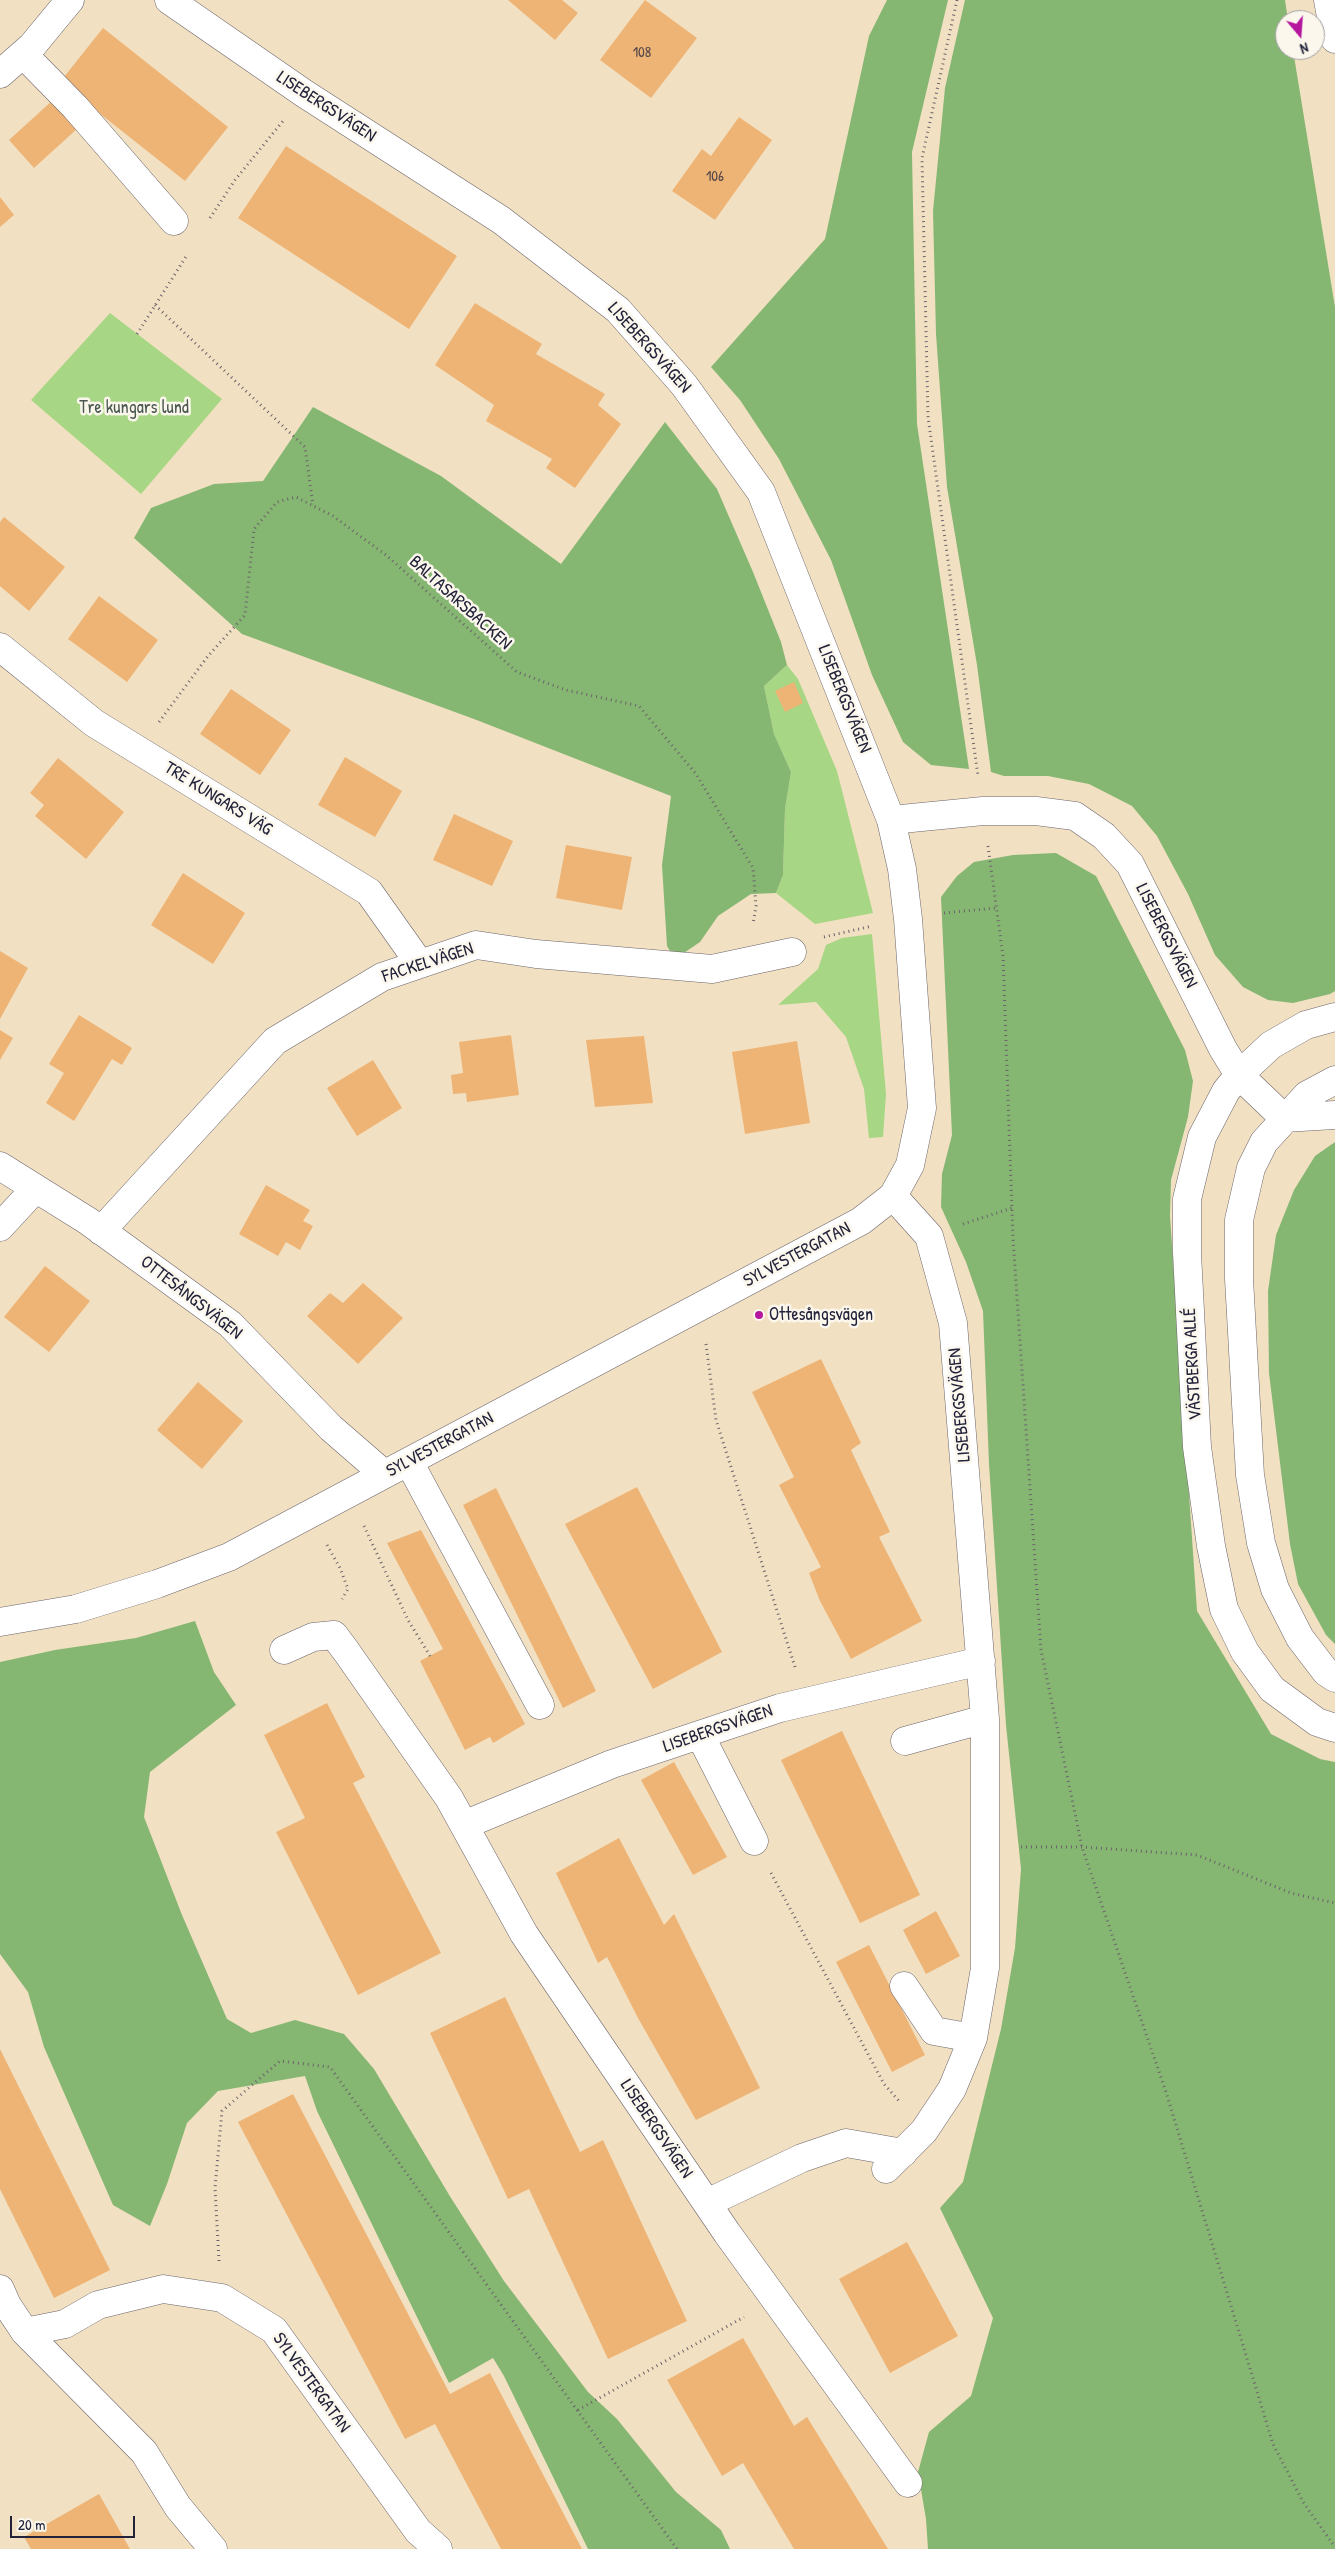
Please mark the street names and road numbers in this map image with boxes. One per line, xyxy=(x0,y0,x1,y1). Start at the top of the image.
street label: LISEBERGSVÄGEN xyxy=(272,67,380,147)
street label: LISEBERGSVÄGEN xyxy=(603,298,695,398)
street label: BALTASARSBACKEN xyxy=(404,551,516,655)
street label: LISEBERGSVÄGEN xyxy=(813,642,875,756)
street label: TRE KUNGARS VÄG xyxy=(160,757,276,841)
street label: LISEBERGSVÄGEN xyxy=(1130,880,1202,992)
street label: FACKELVÄGEN xyxy=(380,938,476,988)
street label: SYLVESTERGATAN xyxy=(740,1218,854,1292)
street label: OTTESÅNGSVÄGEN xyxy=(136,1252,246,1344)
street label: VÄSTBERGA ALLÉ xyxy=(1179,1307,1207,1421)
street label: LISEBERGSVÄGEN xyxy=(944,1347,976,1463)
street label: SYLVESTERGATAN xyxy=(383,1408,497,1482)
street label: LISEBERGSVÄGEN xyxy=(660,1700,776,1758)
street label: LISEBERGSVÄGEN xyxy=(615,2076,697,2182)
street label: SYLVESTERGATAN xyxy=(268,2329,354,2437)

